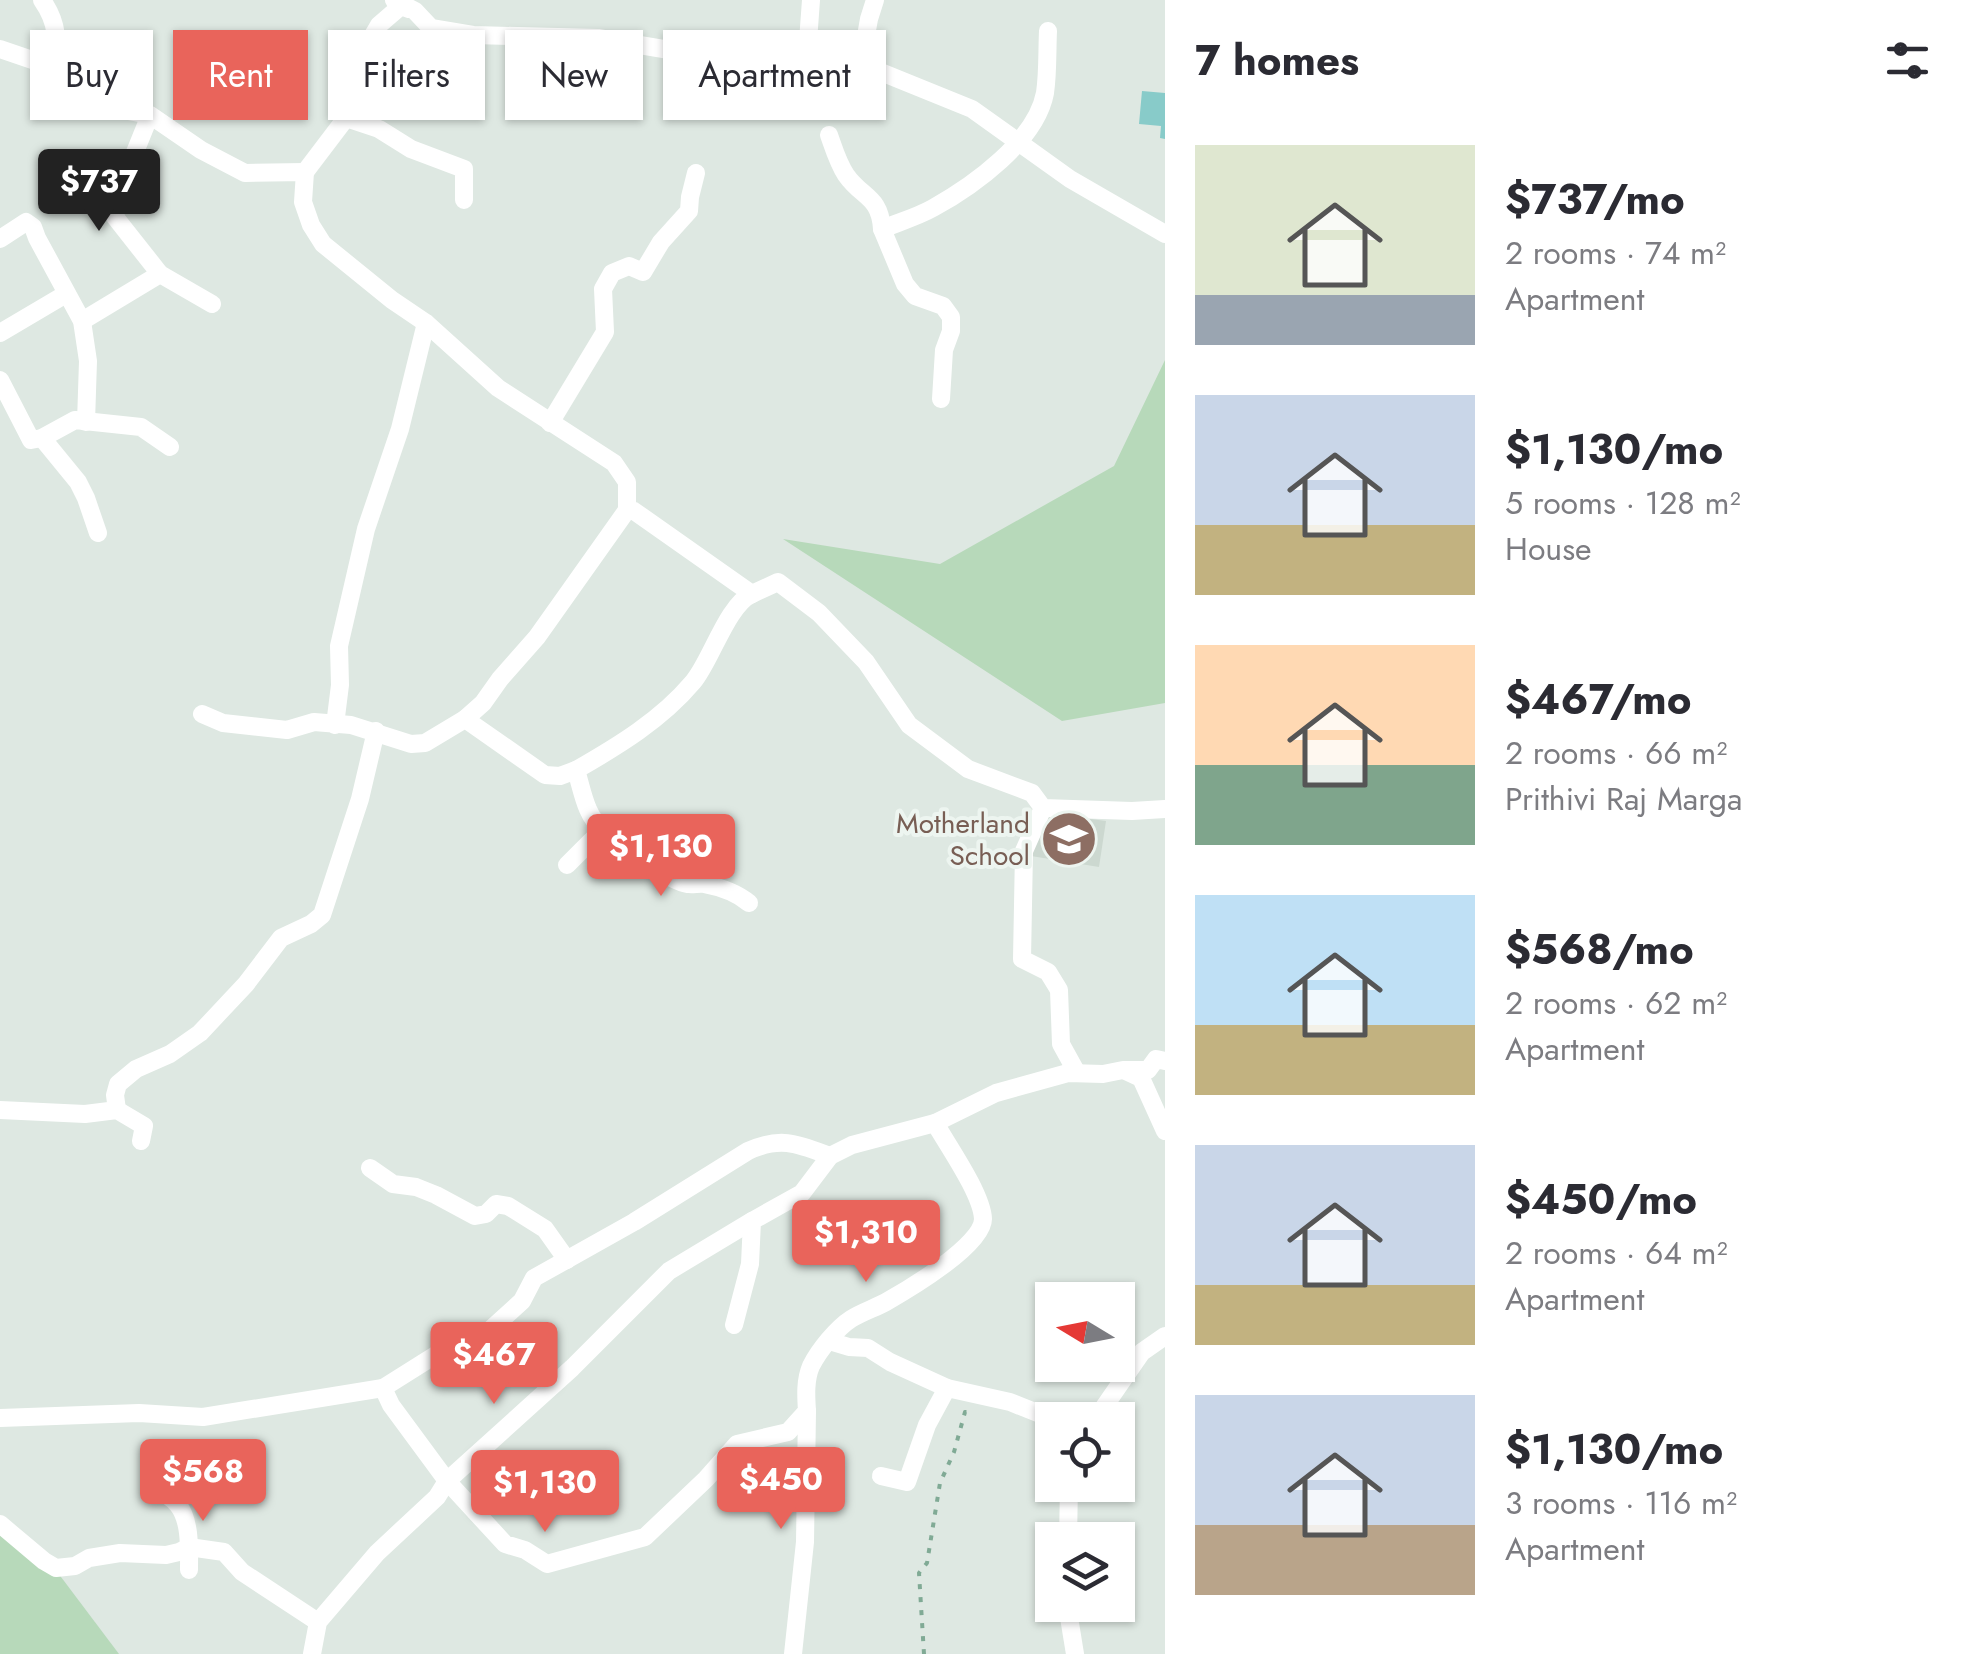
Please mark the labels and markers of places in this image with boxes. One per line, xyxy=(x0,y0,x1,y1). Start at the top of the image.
pin: $737 xyxy=(40,149,158,234)
place label: Motherland School xyxy=(896,803,1030,876)
school or university icon: Motherland School xyxy=(1039,809,1099,869)
pin: $1,130 xyxy=(580,814,742,899)
pin: $1,310 xyxy=(785,1200,947,1285)
pin: $467 xyxy=(435,1322,553,1407)
pin: $568 xyxy=(144,1439,262,1524)
pin: $450 xyxy=(722,1447,840,1532)
pin: $1,130 xyxy=(464,1450,626,1535)

